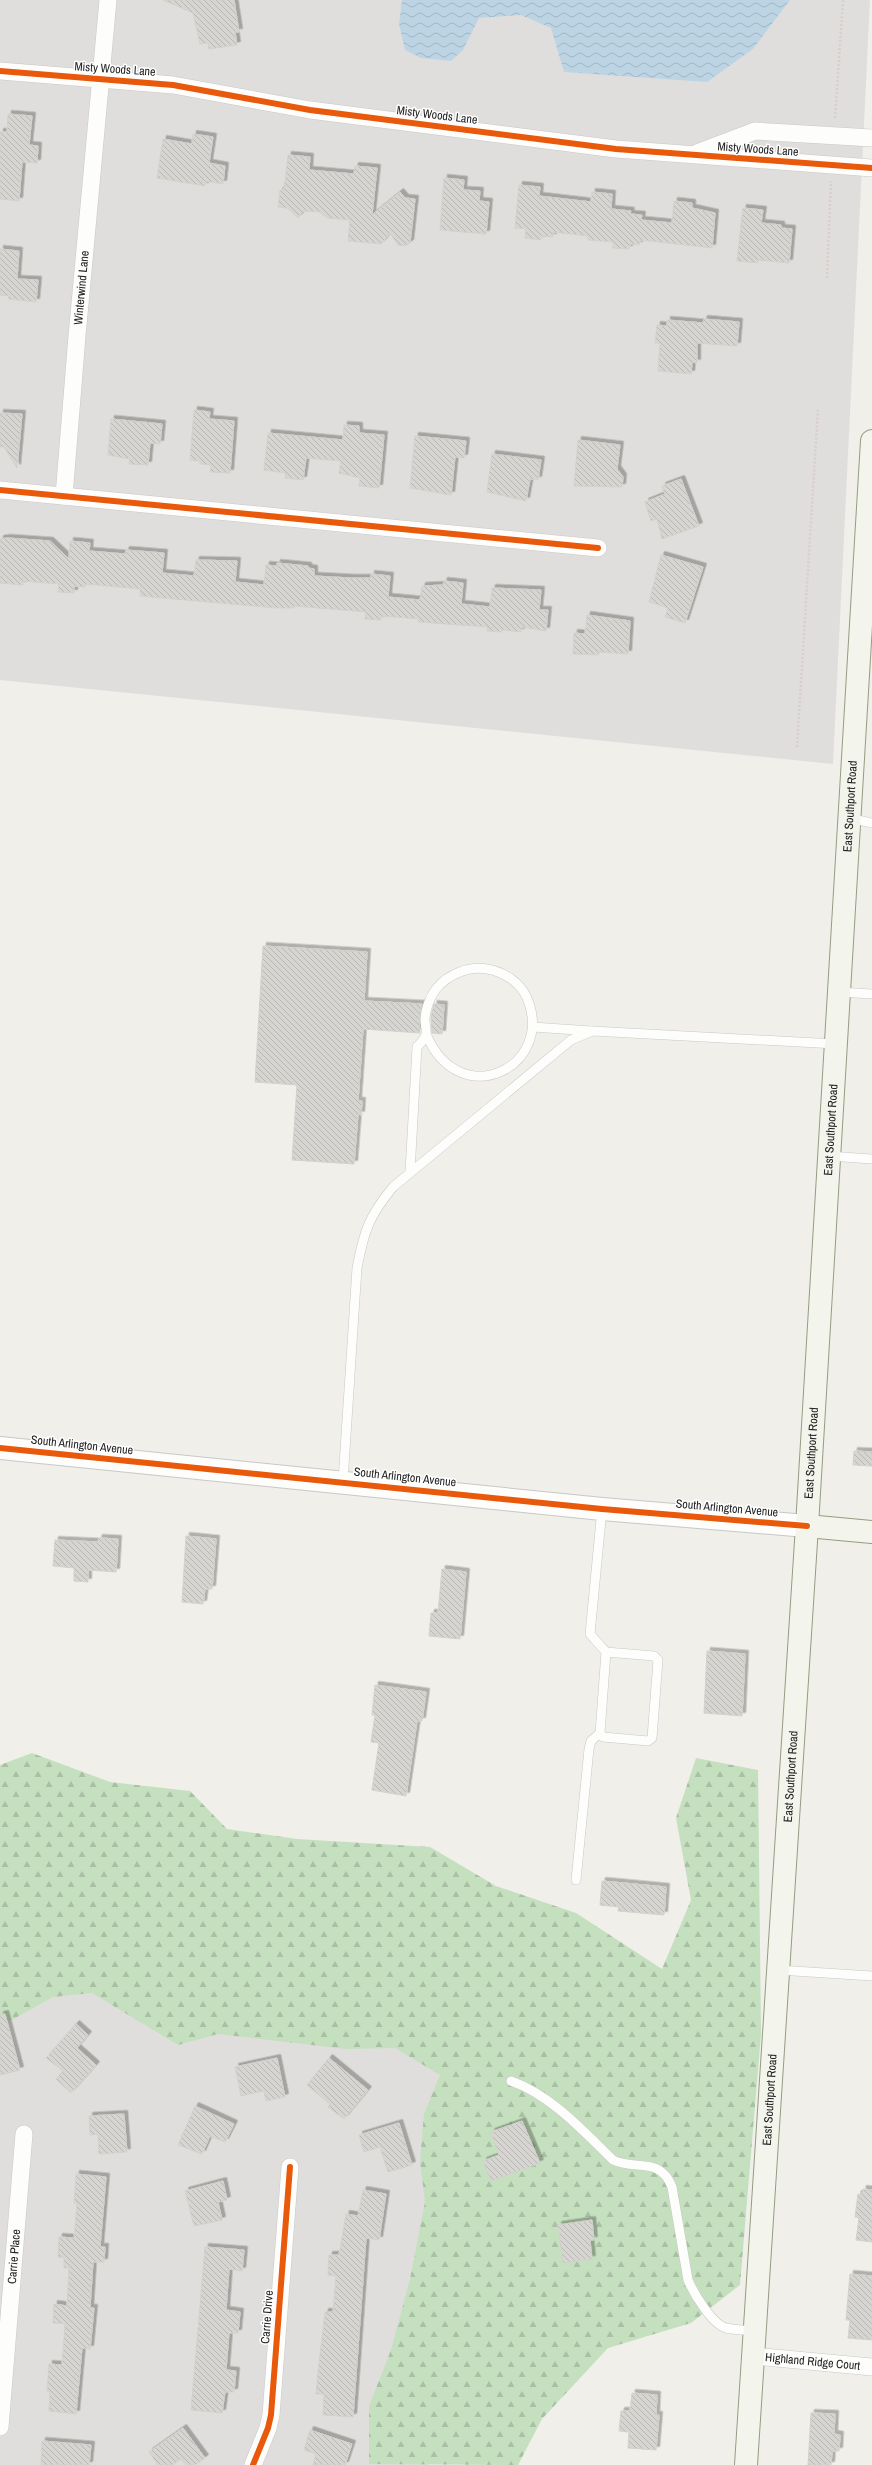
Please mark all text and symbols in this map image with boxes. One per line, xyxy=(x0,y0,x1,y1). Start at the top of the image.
street label: Misty Woods Lane xyxy=(74,58,156,80)
street label: Misty Woods Lane xyxy=(396,102,478,128)
street label: Misty Woods Lane xyxy=(717,138,799,160)
street label: Winterwind Lane xyxy=(70,250,93,326)
street label: East Southport Road xyxy=(839,760,861,852)
street label: East Southport Road xyxy=(820,1084,841,1176)
street label: East Southport Road xyxy=(801,1407,822,1499)
street label: South Arlington Avenue xyxy=(30,1432,134,1458)
street label: South Arlington Avenue xyxy=(353,1464,457,1490)
street label: South Arlington Avenue xyxy=(675,1496,779,1520)
street label: East Southport Road xyxy=(780,1730,802,1823)
street label: East Southport Road xyxy=(759,2054,781,2146)
street label: Carrie Place xyxy=(4,2229,24,2285)
street label: Carrie Drive xyxy=(257,2290,277,2344)
street label: Highland Ridge Court xyxy=(765,2349,861,2374)

